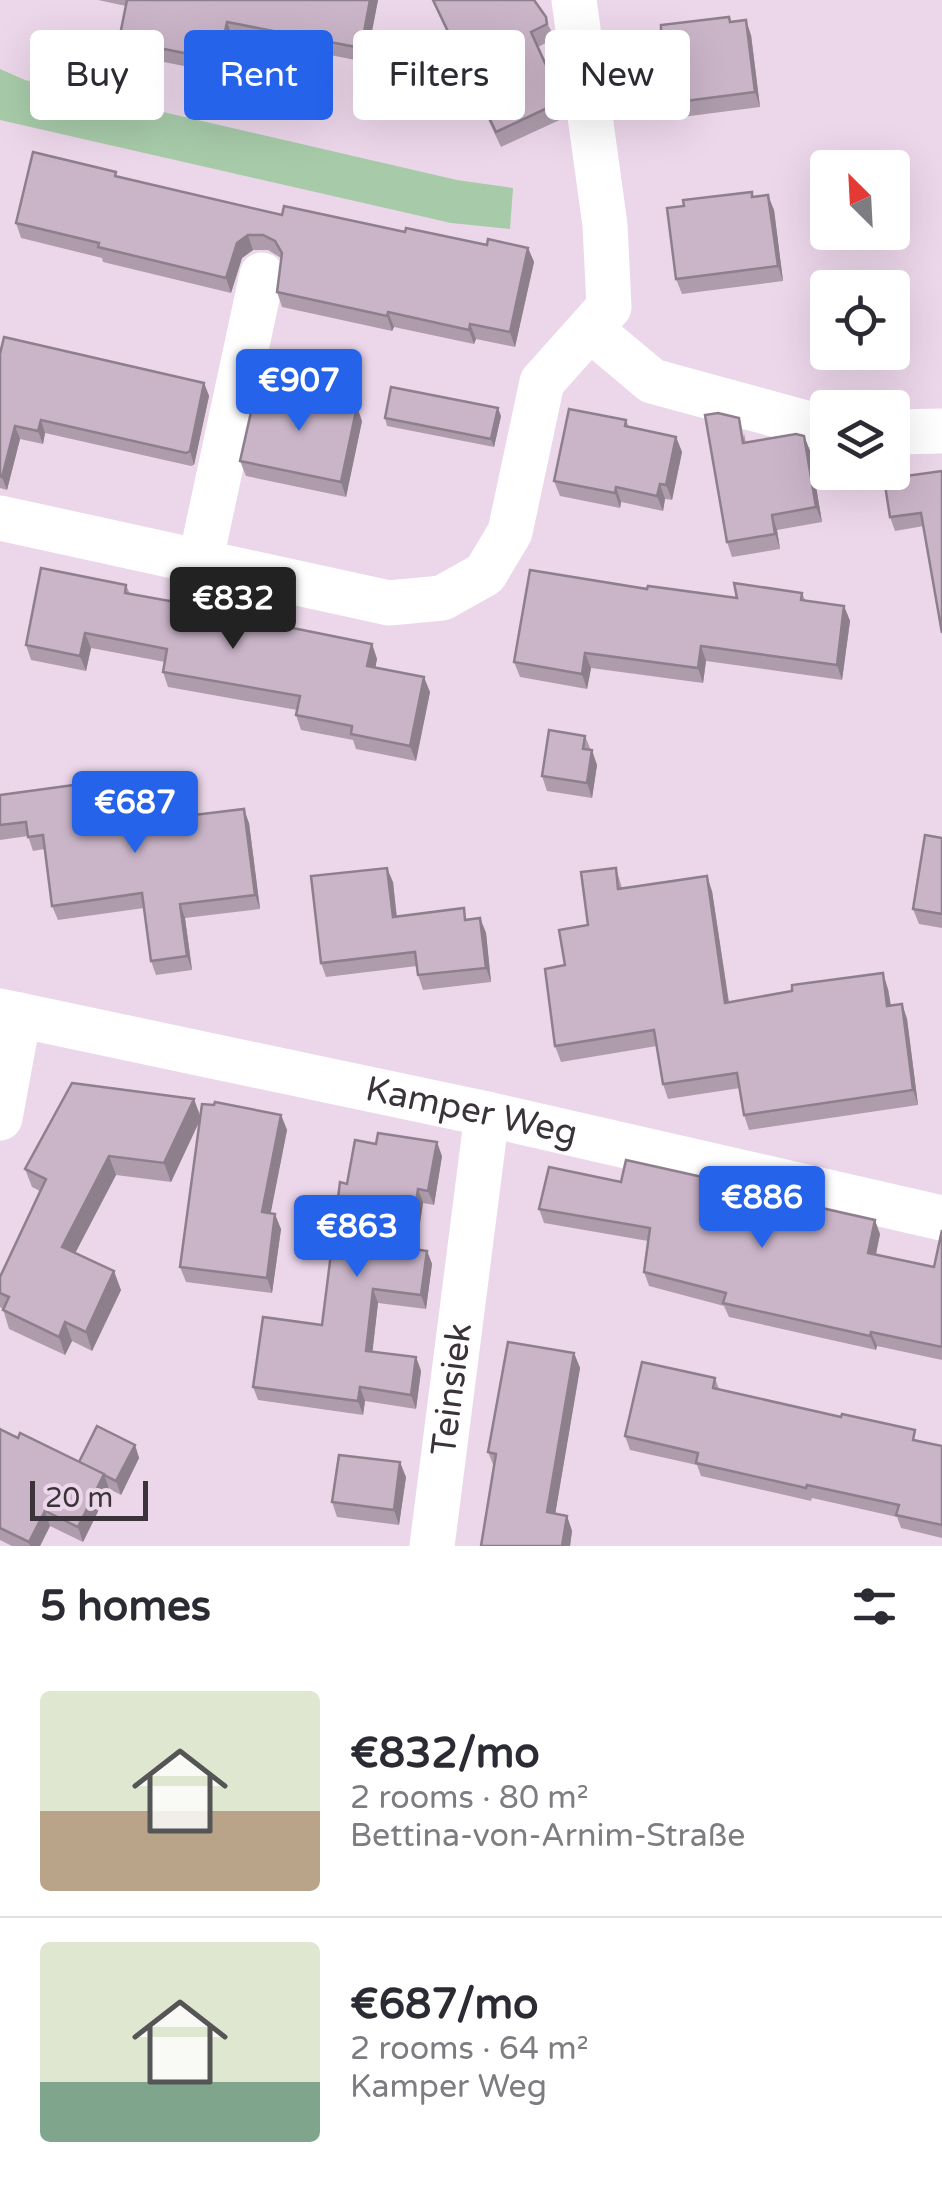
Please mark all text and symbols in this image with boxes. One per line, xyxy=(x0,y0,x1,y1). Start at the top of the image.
chip: Buy xyxy=(30,30,164,120)
chip: Rent xyxy=(184,30,333,120)
chip: Filters xyxy=(353,30,525,120)
chip: New xyxy=(545,30,690,120)
north arrow xyxy=(810,150,910,250)
map controls xyxy=(810,150,910,490)
button: locate xyxy=(810,270,910,370)
pin: €907 xyxy=(240,349,358,434)
text: €907 xyxy=(258,362,340,400)
button: layers xyxy=(810,390,910,490)
pin: €832 xyxy=(174,567,292,652)
text: €832 xyxy=(192,580,274,618)
pin: €687 xyxy=(76,771,194,856)
text: €687 xyxy=(94,784,176,822)
street label: Kamper Weg xyxy=(362,1068,581,1155)
pin: €886 xyxy=(703,1166,821,1251)
text: €886 xyxy=(721,1179,803,1217)
pin: €863 xyxy=(298,1195,416,1280)
text: €863 xyxy=(316,1208,398,1246)
street label: Teinsiek xyxy=(423,1320,481,1458)
scale bar xyxy=(30,1476,148,1520)
text: 20 m xyxy=(45,1481,113,1515)
icon: filters xyxy=(847,1579,902,1634)
text: 5 homes xyxy=(40,1581,211,1632)
text: €832/mo xyxy=(350,1728,540,1779)
icon: home xyxy=(120,1731,240,1851)
text: 2 rooms · 80 m² xyxy=(350,1779,589,1817)
text: Bettina-von-Arnim-Straße xyxy=(350,1817,745,1855)
text: €687/mo xyxy=(350,1979,539,2030)
icon: home xyxy=(120,1982,240,2102)
text: 2 rooms · 64 m² xyxy=(350,2030,589,2068)
text: Kamper Weg xyxy=(350,2068,547,2106)

